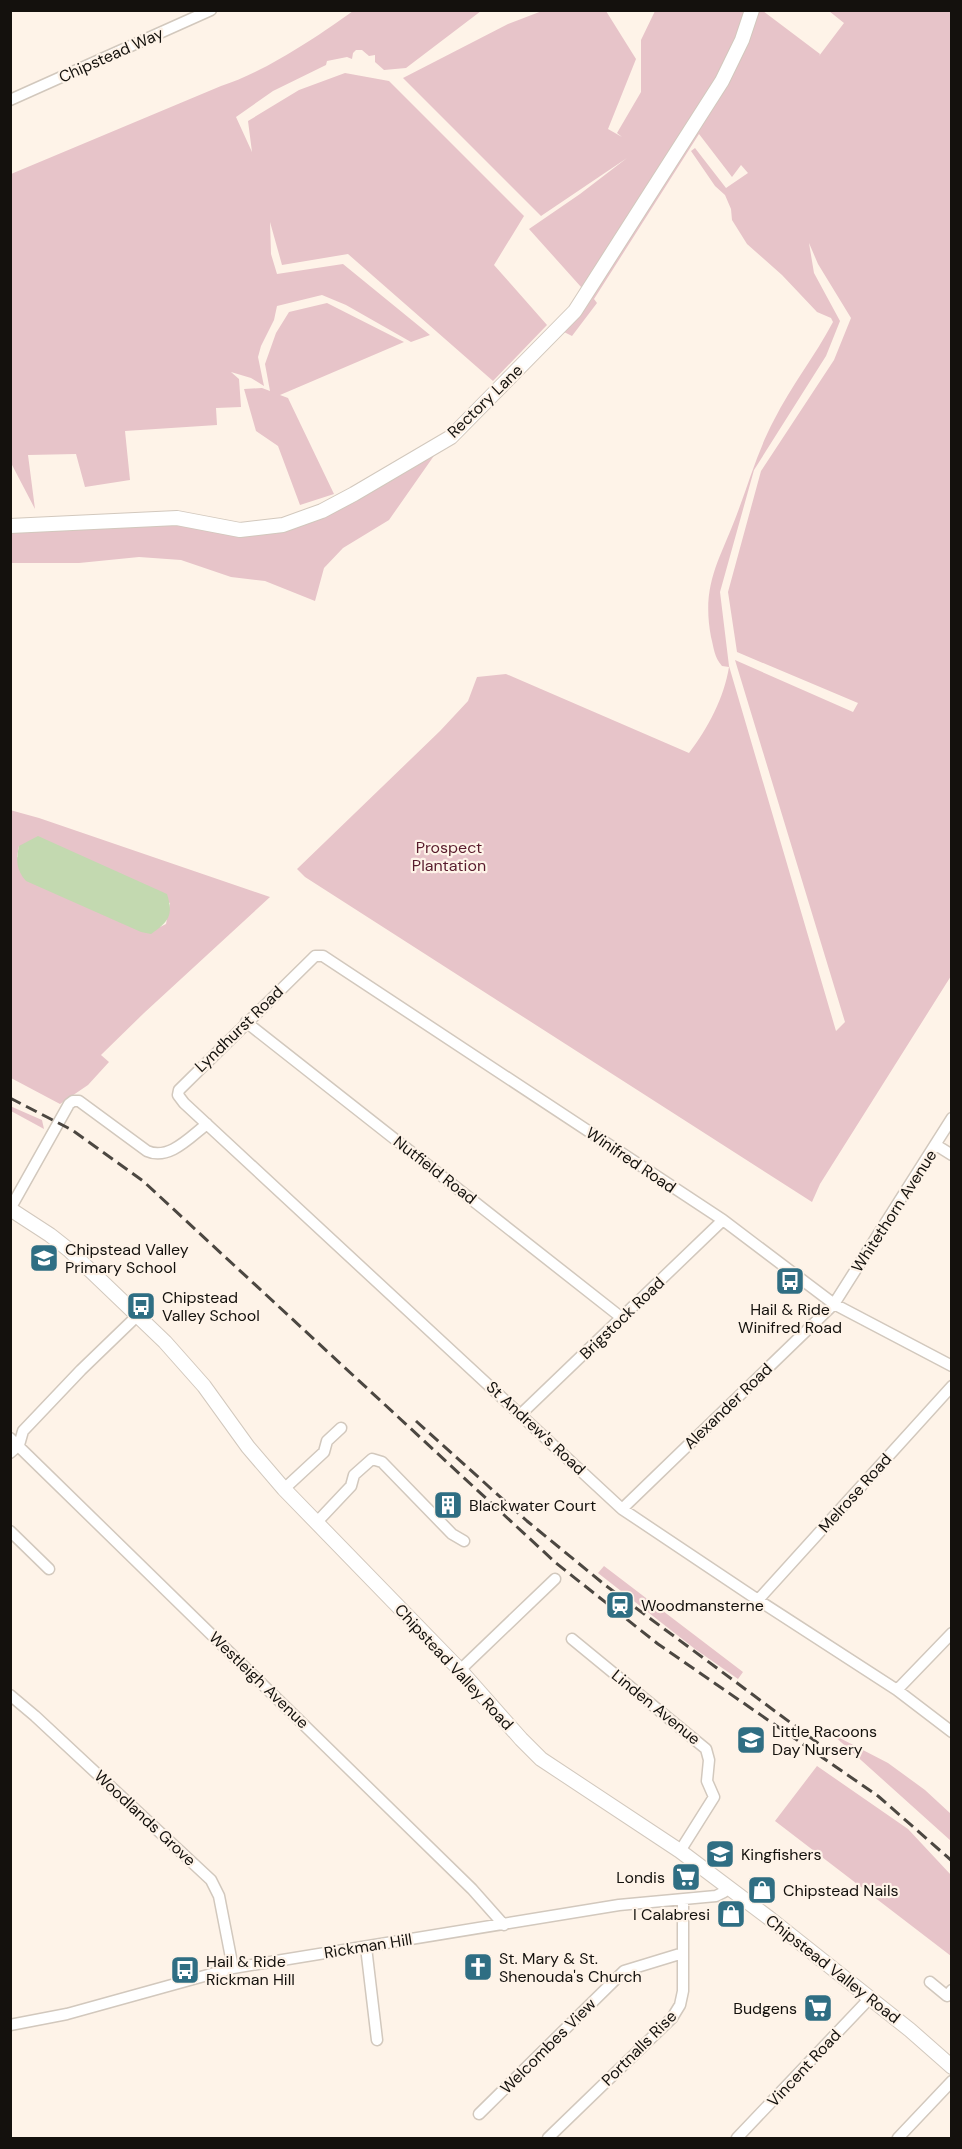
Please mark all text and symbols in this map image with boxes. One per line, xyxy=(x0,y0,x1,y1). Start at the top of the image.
street label: Chipstead Way xyxy=(55,23,167,87)
street label: Rectory Lane xyxy=(443,360,527,442)
park label: Prospect Plantation xyxy=(412,837,486,876)
street label: Lyndhurst Road xyxy=(190,981,288,1077)
street label: Winifred Road xyxy=(582,1122,680,1198)
street label: Nutfield Road xyxy=(389,1131,481,1209)
street label: Whitethorn Avenue xyxy=(846,1146,942,1276)
place label: Chipstead Valley Primary School xyxy=(65,1239,189,1278)
school or university icon: Chipstead Valley Primary School xyxy=(28,1242,60,1274)
bus stop icon: Hail & Ride Winifred Road xyxy=(774,1265,806,1297)
street label: Brigstock Road xyxy=(575,1272,669,1364)
place label: Chipstead Valley School xyxy=(162,1287,260,1326)
bus stop icon: Chipstead Valley School xyxy=(125,1290,157,1322)
place label: Hail & Ride Winifred Road xyxy=(738,1299,842,1338)
street label: Alexander Road xyxy=(679,1358,777,1454)
street label: St Andrew's Road xyxy=(482,1377,590,1479)
street label: Melrose Road xyxy=(814,1449,896,1537)
building icon: Blackwater Court xyxy=(432,1489,464,1521)
place label: Blackwater Court xyxy=(469,1495,596,1516)
station icon: Woodmansterne xyxy=(604,1589,636,1621)
place label: Woodmansterne xyxy=(641,1595,764,1616)
street label: Chipstead Valley Road xyxy=(390,1599,518,1735)
street label: Westleigh Avenue xyxy=(205,1627,313,1733)
street label: Linden Avenue xyxy=(607,1665,705,1749)
place label: Little Racoons Day Nursery xyxy=(772,1721,877,1760)
school or university icon: Little Racoons Day Nursery xyxy=(735,1724,767,1756)
street label: Woodlands Grove xyxy=(90,1766,200,1870)
school or university icon: Kingfishers xyxy=(704,1838,736,1870)
place label: Kingfishers xyxy=(741,1844,822,1865)
supermarket icon: Londis xyxy=(670,1861,702,1893)
place label: Londis xyxy=(616,1867,665,1888)
shop icon: Chipstead Nails xyxy=(746,1874,778,1906)
place label: Chipstead Nails xyxy=(783,1880,899,1901)
shop icon: I Calabresi xyxy=(715,1898,747,1930)
place label: I Calabresi xyxy=(633,1904,710,1925)
street label: Chipstead Valley Road xyxy=(761,1910,905,2028)
street label: Rickman Hill xyxy=(322,1929,414,1963)
place label: St. Mary & St. Shenouda's Church xyxy=(499,1948,642,1987)
place label: Hail & Ride Rickman Hill xyxy=(206,1951,295,1990)
church icon: St. Mary & St. Shenouda's Church xyxy=(462,1951,494,1983)
bus stop icon: Hail & Ride Rickman Hill xyxy=(169,1954,201,1986)
supermarket icon: Budgens xyxy=(802,1992,834,2024)
street label: Welcombes View xyxy=(496,1994,600,2098)
place label: Budgens xyxy=(733,1998,797,2019)
street label: Portnalls Rise xyxy=(597,2006,681,2090)
street label: Vincent Road xyxy=(763,2025,845,2111)

